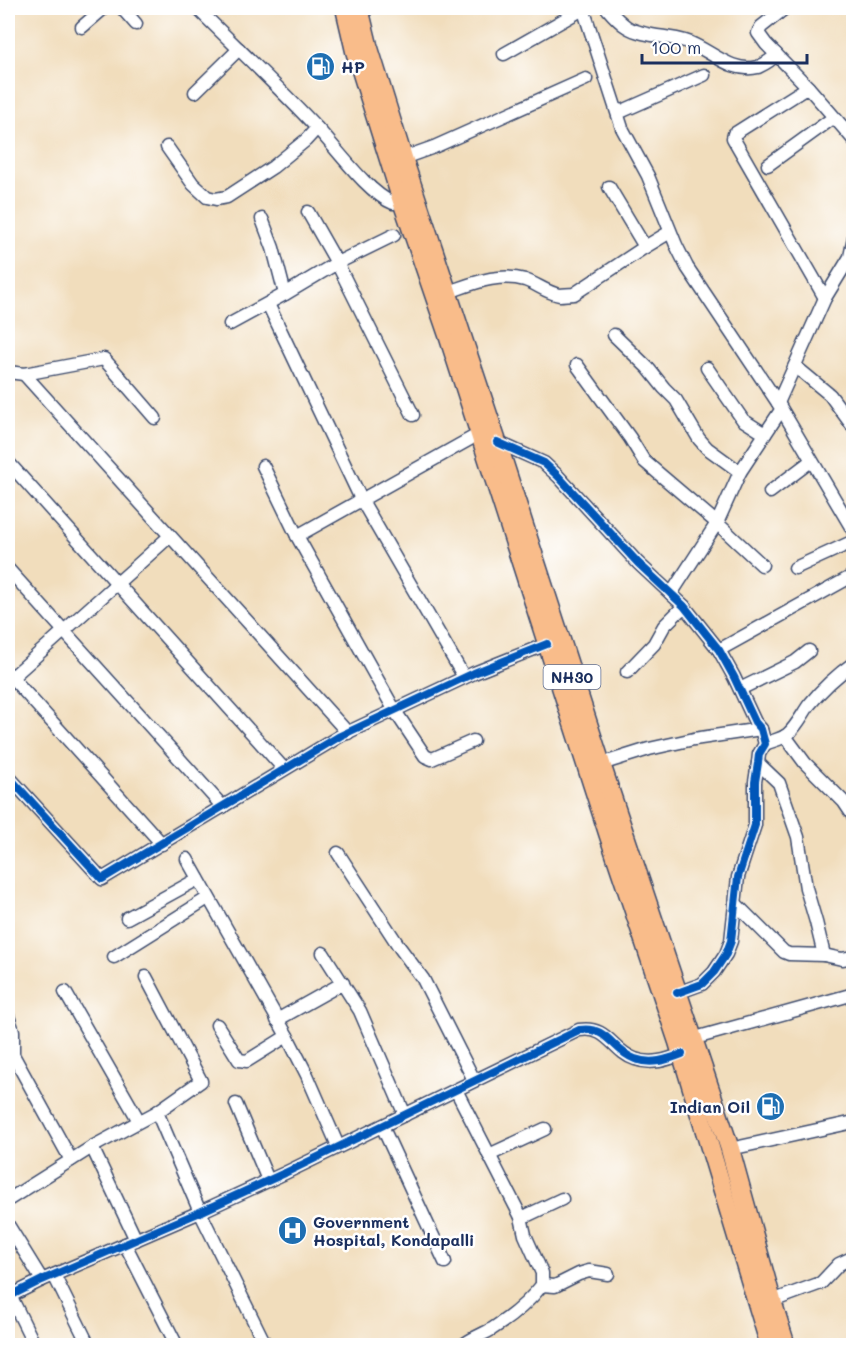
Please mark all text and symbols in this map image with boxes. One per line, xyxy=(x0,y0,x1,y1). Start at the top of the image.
scale bar xyxy=(642,27,807,65)
text: 100 m xyxy=(651,35,701,59)
fuel station icon: HP xyxy=(304,50,336,82)
place label: HP xyxy=(341,56,365,77)
road number: NH30 xyxy=(544,665,600,689)
fuel station icon: Indian Oil xyxy=(755,1090,787,1122)
place label: Indian Oil xyxy=(670,1096,750,1117)
place label: Government Hospital, Kondapalli xyxy=(313,1211,474,1250)
hospital icon: Government Hospital, Kondapalli xyxy=(276,1214,308,1246)

